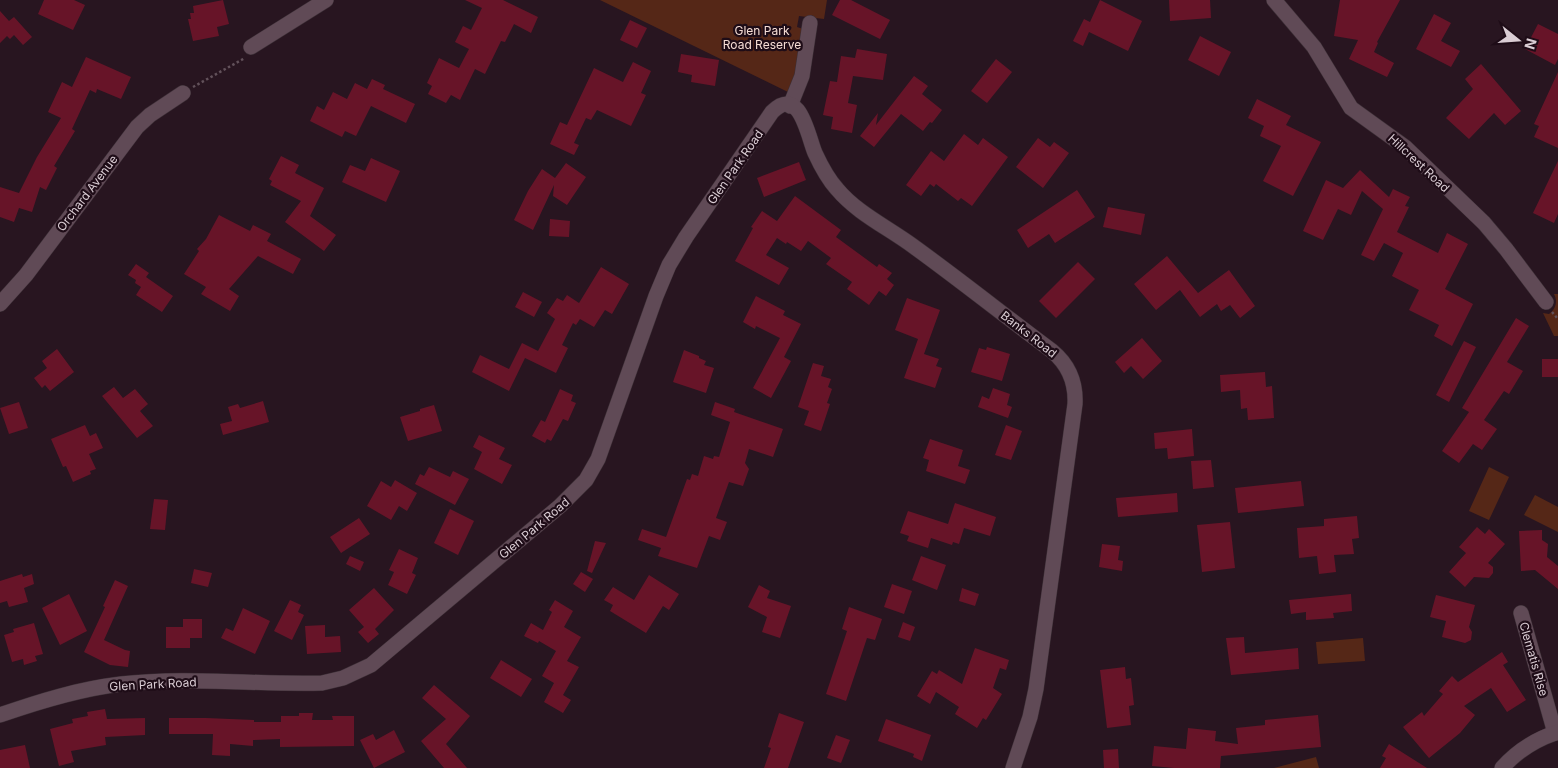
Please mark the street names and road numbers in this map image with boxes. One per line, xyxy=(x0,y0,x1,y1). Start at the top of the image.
street label: Glen Park Road xyxy=(704,127,766,207)
street label: Hillcrest Road xyxy=(1385,131,1453,195)
street label: Orchard Avenue xyxy=(54,152,120,234)
street label: Banks Road xyxy=(998,307,1060,361)
street label: Glen Park Road xyxy=(496,494,572,562)
street label: Clematis Rise xyxy=(1516,620,1552,698)
street label: Glen Park Road xyxy=(109,674,197,694)

